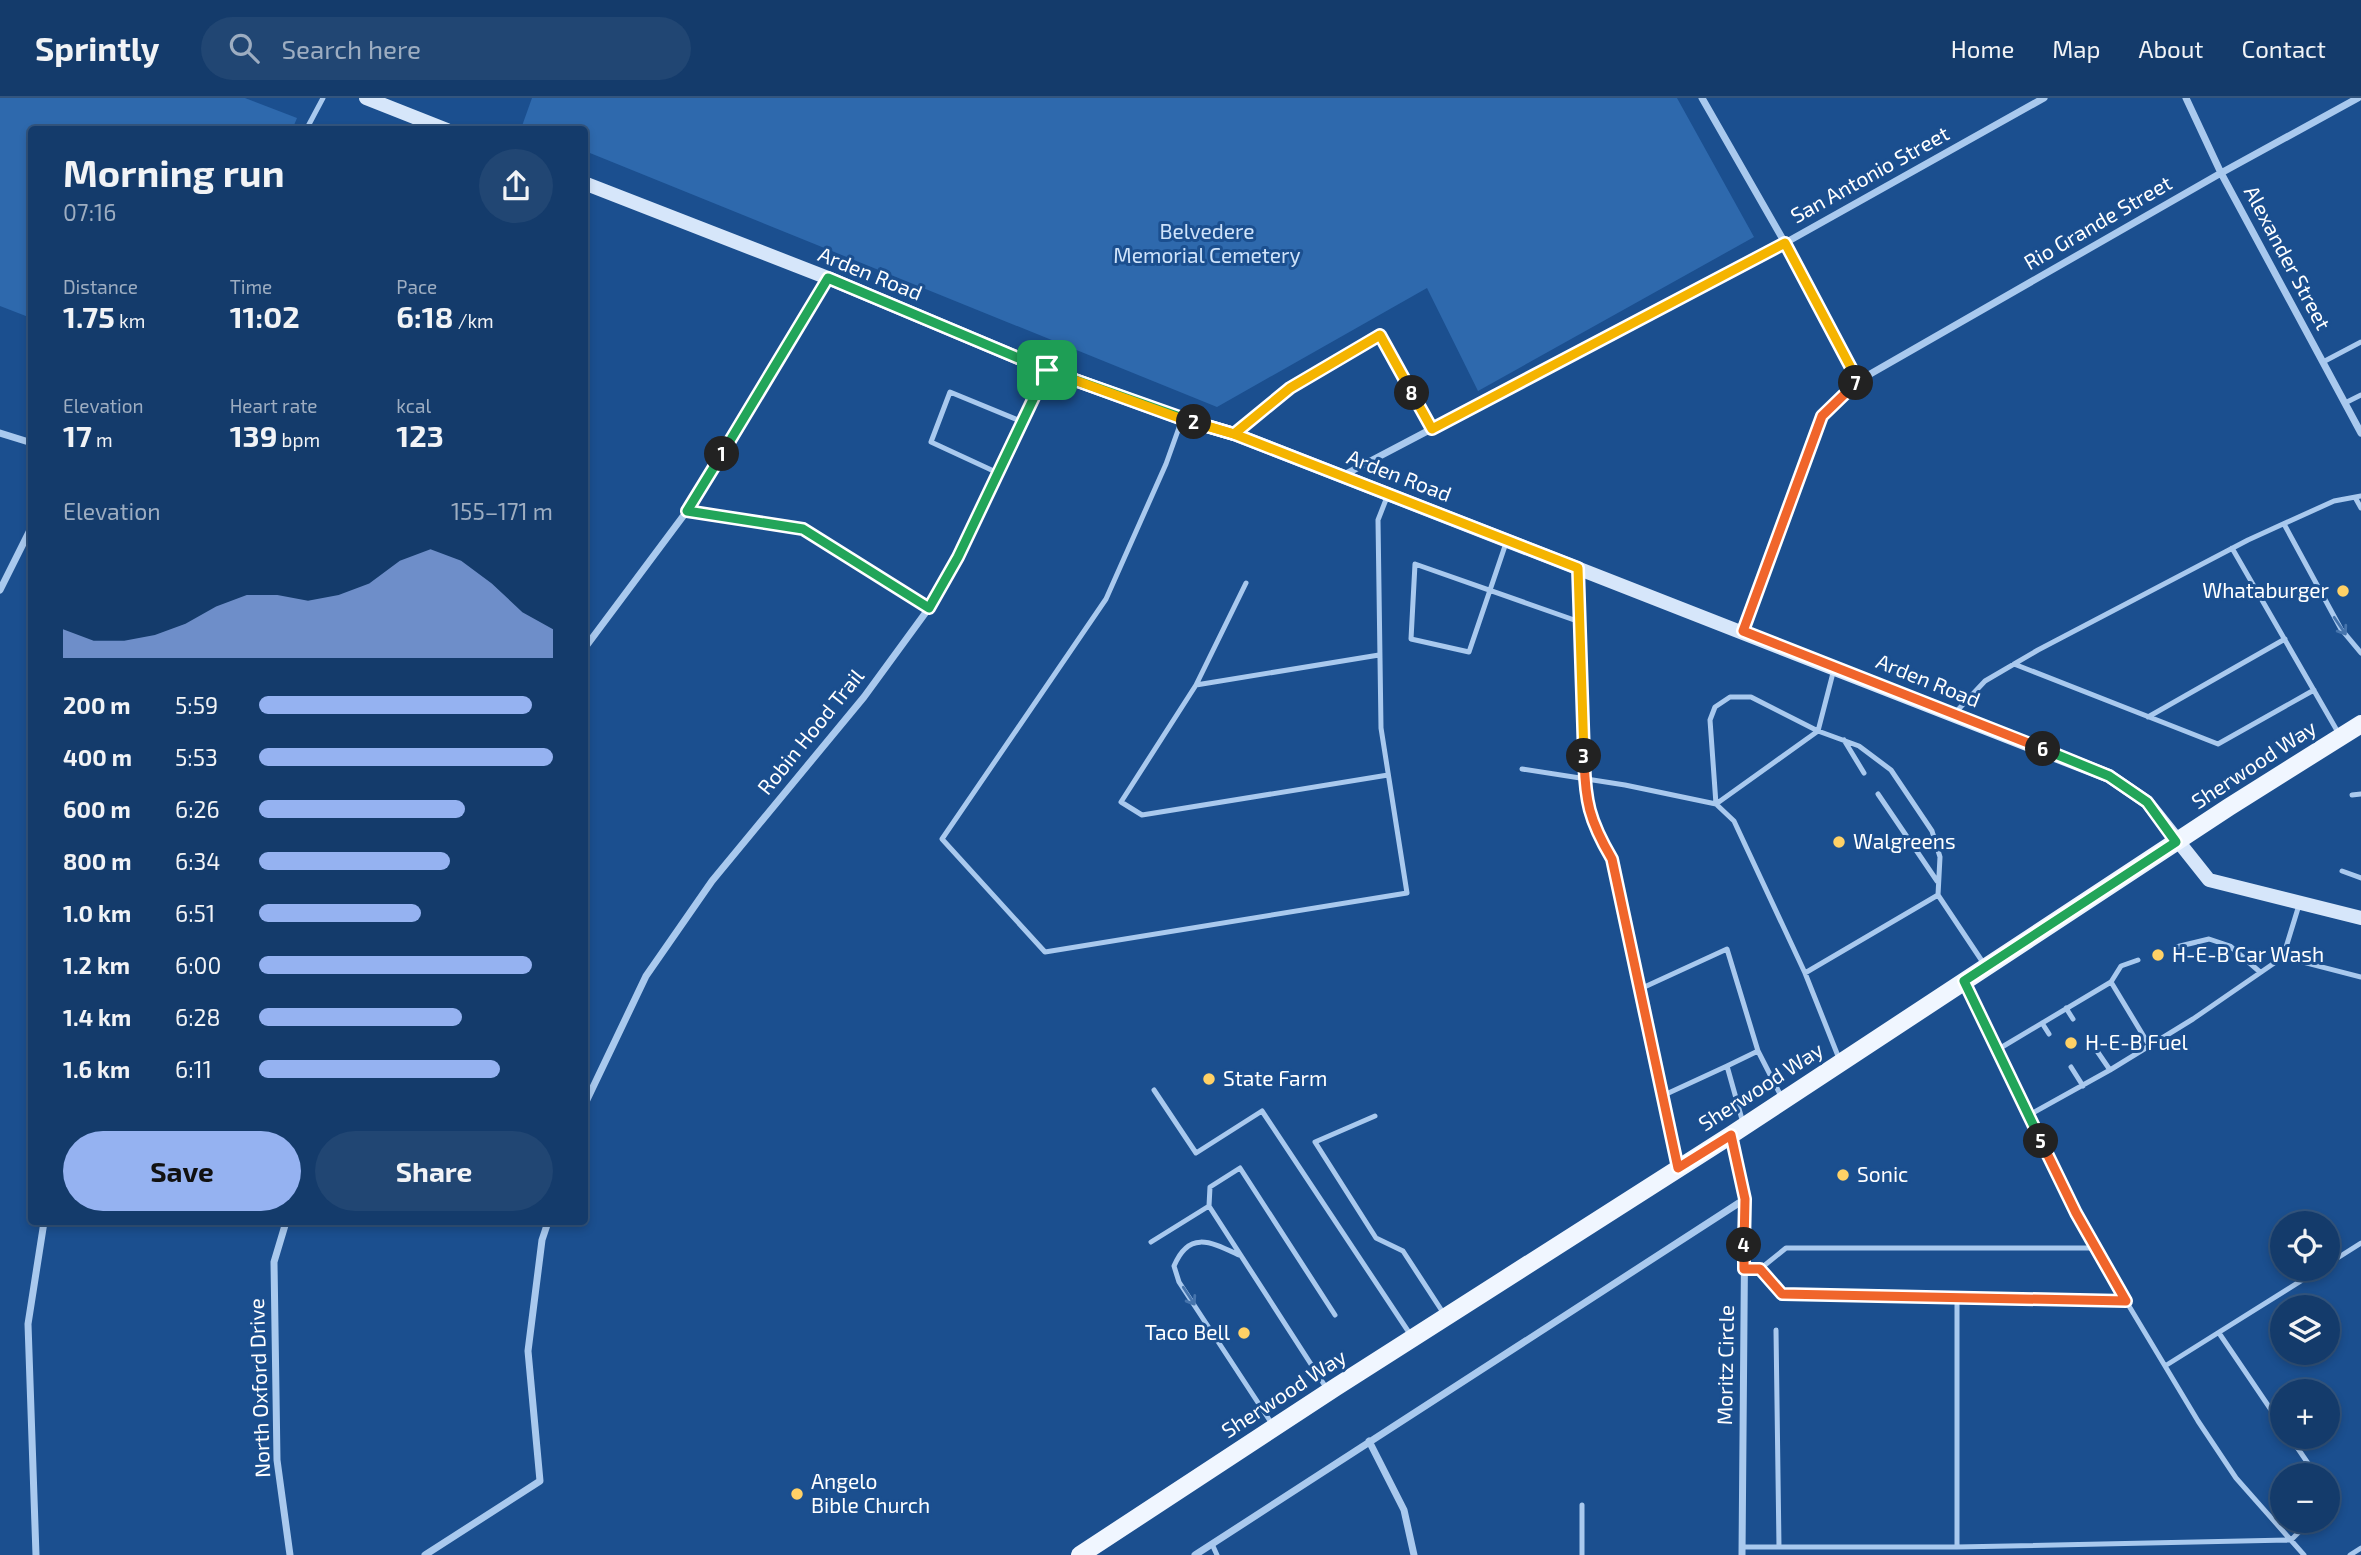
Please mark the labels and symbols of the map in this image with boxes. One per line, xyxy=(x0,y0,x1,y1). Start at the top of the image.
street label: San Antonio Street xyxy=(1786,120,1953,228)
street label: Rio Grande Street xyxy=(2019,169,2176,274)
street label: Alexander Street xyxy=(2240,181,2337,334)
park label: Belvedere Memorial Cemetery xyxy=(1113,218,1301,267)
street label: Arden Road xyxy=(815,240,926,305)
pin xyxy=(1017,340,1077,400)
pin: 7 xyxy=(1839,366,1874,400)
pin: 8 xyxy=(1394,376,1430,410)
pin: 2 xyxy=(1176,404,1212,440)
pin: 1 xyxy=(704,436,740,472)
street label: Arden Road xyxy=(1344,443,1455,506)
place label: Whataburger xyxy=(2202,577,2330,602)
marker: Whataburger xyxy=(2335,583,2351,599)
one-way arrow xyxy=(2333,616,2348,635)
street label: Arden Road xyxy=(1873,647,1984,712)
street label: Robin Hood Trail xyxy=(751,663,869,799)
street label: Sherwood Way xyxy=(2186,714,2320,813)
pin: 6 xyxy=(2025,732,2060,766)
pin: 3 xyxy=(1566,738,1602,774)
place label: Walgreens xyxy=(1853,828,1956,853)
marker: Walgreens xyxy=(1831,834,1847,850)
place label: H-E-B Car Wash xyxy=(2172,941,2324,966)
marker: H-E-B Car Wash xyxy=(2150,947,2166,963)
place label: H-E-B Fuel xyxy=(2085,1029,2188,1054)
marker: H-E-B Fuel xyxy=(2063,1035,2079,1051)
street label: Sherwood Way xyxy=(1693,1036,1827,1135)
place label: State Farm xyxy=(1223,1065,1327,1090)
marker: State Farm xyxy=(1201,1071,1217,1087)
pin: 5 xyxy=(2024,1124,2058,1158)
place label: Sonic xyxy=(1857,1161,1908,1186)
marker: Sonic xyxy=(1835,1167,1851,1183)
pin: 4 xyxy=(1726,1228,1762,1262)
one-way arrow xyxy=(1181,1286,1196,1305)
street label: North Oxford Drive xyxy=(243,1298,274,1478)
street label: Moritz Circle xyxy=(1711,1305,1738,1425)
place label: Taco Bell xyxy=(1145,1319,1231,1344)
marker: Taco Bell xyxy=(1236,1325,1252,1341)
street label: Sherwood Way xyxy=(1216,1343,1350,1442)
place label: Angelo Bible Church xyxy=(811,1468,930,1517)
marker: Angelo Bible Church xyxy=(789,1486,805,1502)

